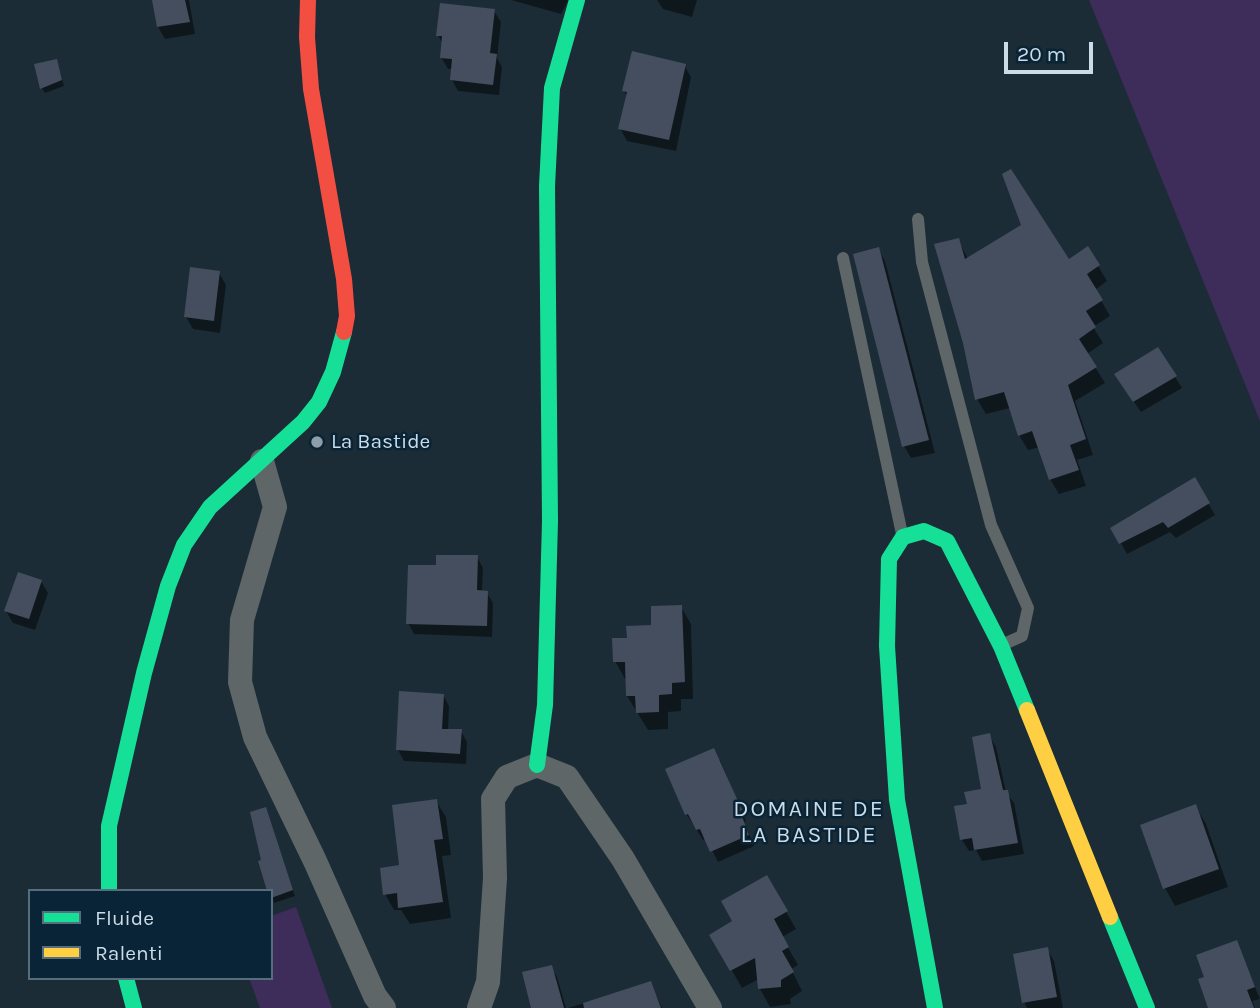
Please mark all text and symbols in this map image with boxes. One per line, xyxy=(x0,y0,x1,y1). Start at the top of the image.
scale bar xyxy=(1008,28,1097,72)
text: 20 m xyxy=(1017,42,1066,66)
place label: La Bastide xyxy=(331,429,430,455)
marker: La Bastide xyxy=(309,434,325,450)
district label: DOMAINE DE LA BASTIDE xyxy=(735,795,883,849)
legend xyxy=(28,889,273,980)
text: Fluide xyxy=(95,906,154,930)
text: Ralenti xyxy=(95,941,163,965)

